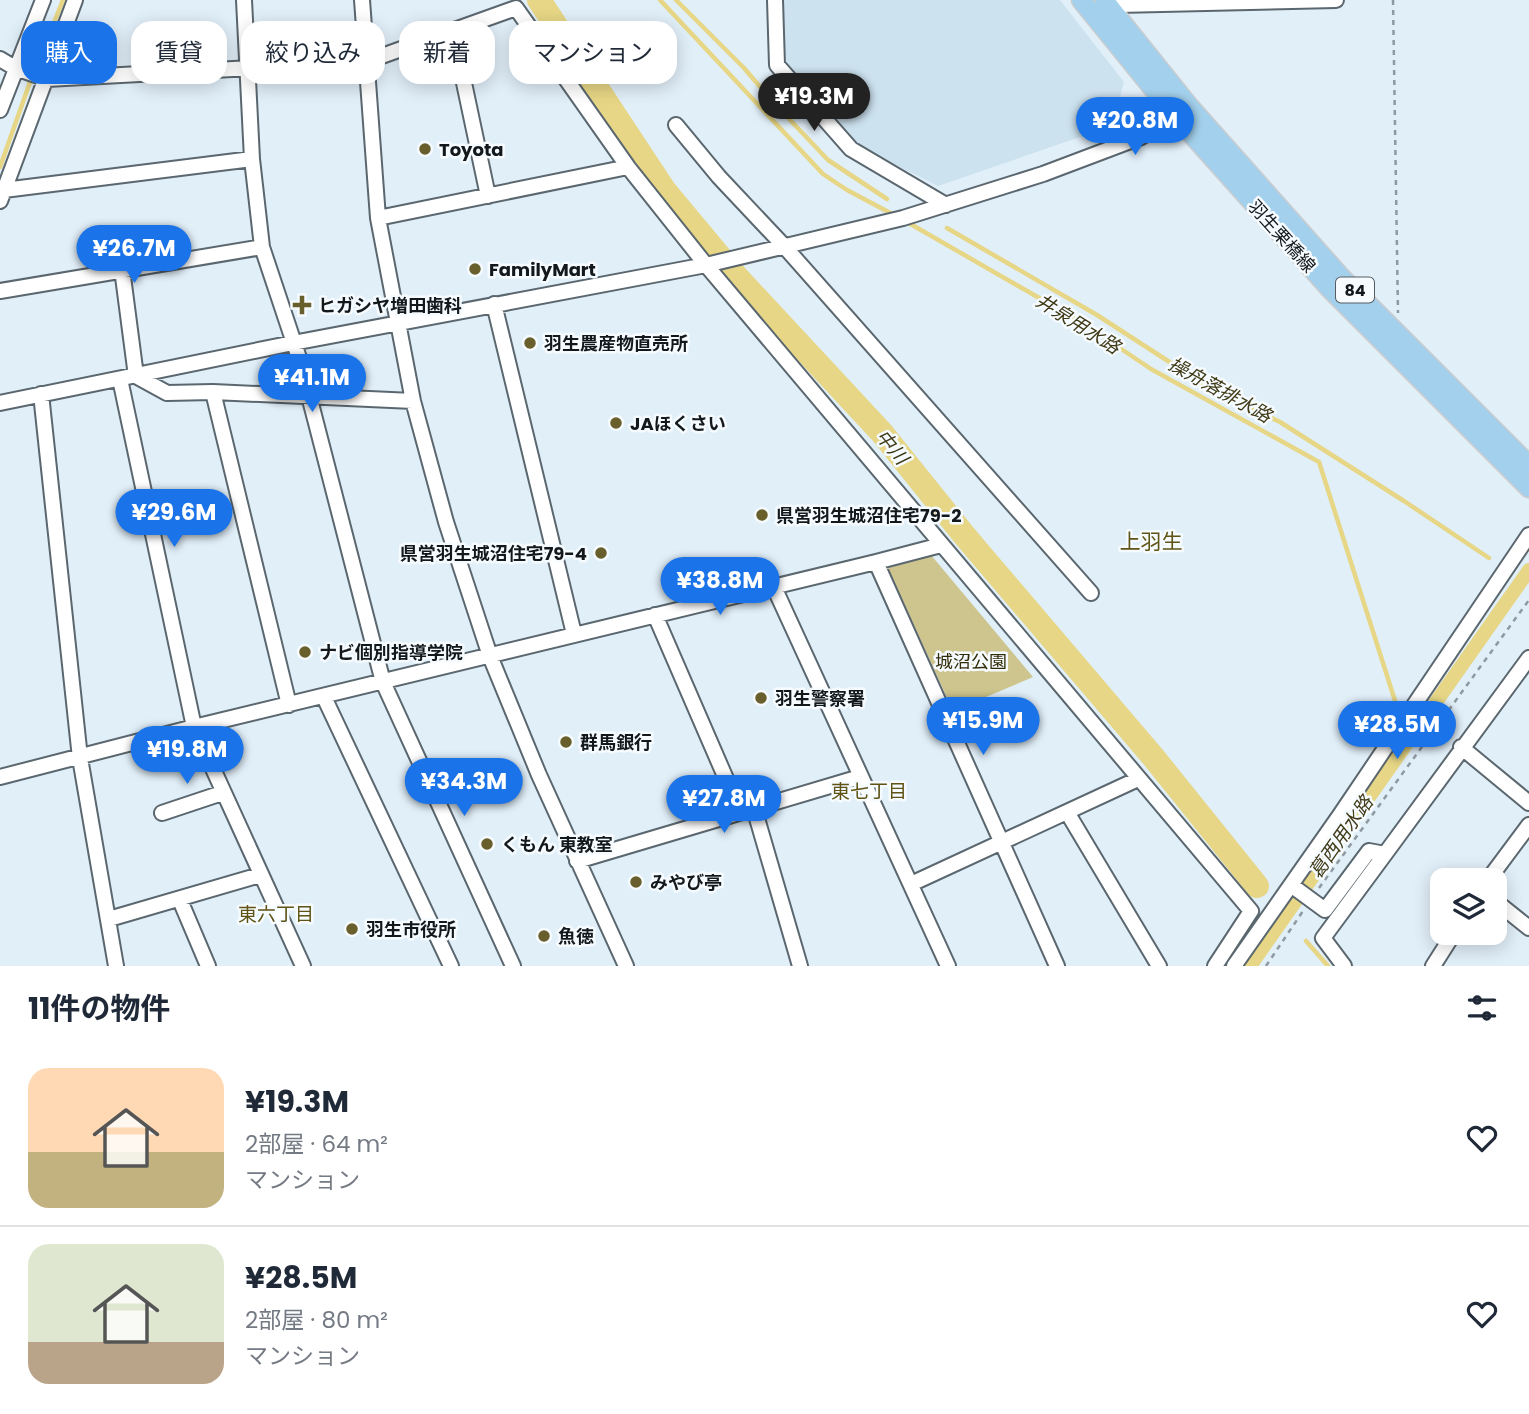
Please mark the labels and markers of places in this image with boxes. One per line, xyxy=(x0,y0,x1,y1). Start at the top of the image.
pin: ¥19.3M xyxy=(757,74,871,133)
pin: ¥20.8M xyxy=(1078,97,1192,157)
place label: Toyota xyxy=(439,137,503,162)
marker: Toyota xyxy=(417,141,433,157)
pin: ¥26.7M xyxy=(77,226,191,285)
place label: FamilyMart xyxy=(489,257,596,282)
marker: FamilyMart xyxy=(467,261,483,277)
place label: ヒガシヤ増田歯科 xyxy=(318,293,462,318)
marker: ヒガシヤ増田歯科 xyxy=(292,295,312,315)
place label: 羽生農産物直売所 xyxy=(544,331,688,356)
marker: 羽生農産物直売所 xyxy=(522,335,538,351)
pin: ¥41.1M xyxy=(255,354,369,414)
place label: JAほくさい xyxy=(630,411,726,436)
marker: JAほくさい xyxy=(608,415,624,431)
pin: ¥29.6M xyxy=(117,490,231,549)
place label: 県営羽生城沼住宅79-2 xyxy=(776,503,961,528)
marker: 県営羽生城沼住宅79-2 xyxy=(754,507,770,523)
place label: 県営羽生城沼住宅79-4 xyxy=(400,541,587,566)
marker: 県営羽生城沼住宅79-4 xyxy=(593,545,609,561)
pin: ¥38.8M xyxy=(663,558,777,617)
place label: ナビ個別指導学院 xyxy=(319,640,463,665)
marker: ナビ個別指導学院 xyxy=(297,644,313,660)
place label: 羽生警察署 xyxy=(775,686,865,711)
marker: 羽生警察署 xyxy=(753,690,769,706)
pin: ¥15.9M xyxy=(926,698,1040,757)
pin: ¥28.5M xyxy=(1340,702,1454,761)
pin: ¥19.8M xyxy=(130,726,244,786)
place label: 群馬銀行 xyxy=(580,730,652,755)
marker: 群馬銀行 xyxy=(558,734,574,750)
pin: ¥34.3M xyxy=(407,758,521,818)
pin: ¥27.8M xyxy=(667,776,781,835)
place label: くもん 東教室 xyxy=(501,832,613,857)
marker: くもん 東教室 xyxy=(479,836,495,852)
place label: みやび亭 xyxy=(650,870,722,895)
marker: みやび亭 xyxy=(628,874,644,890)
place label: 羽生市役所 xyxy=(366,917,456,942)
marker: 羽生市役所 xyxy=(344,921,360,937)
place label: 魚徳 xyxy=(558,924,594,949)
marker: 魚徳 xyxy=(536,928,552,944)

